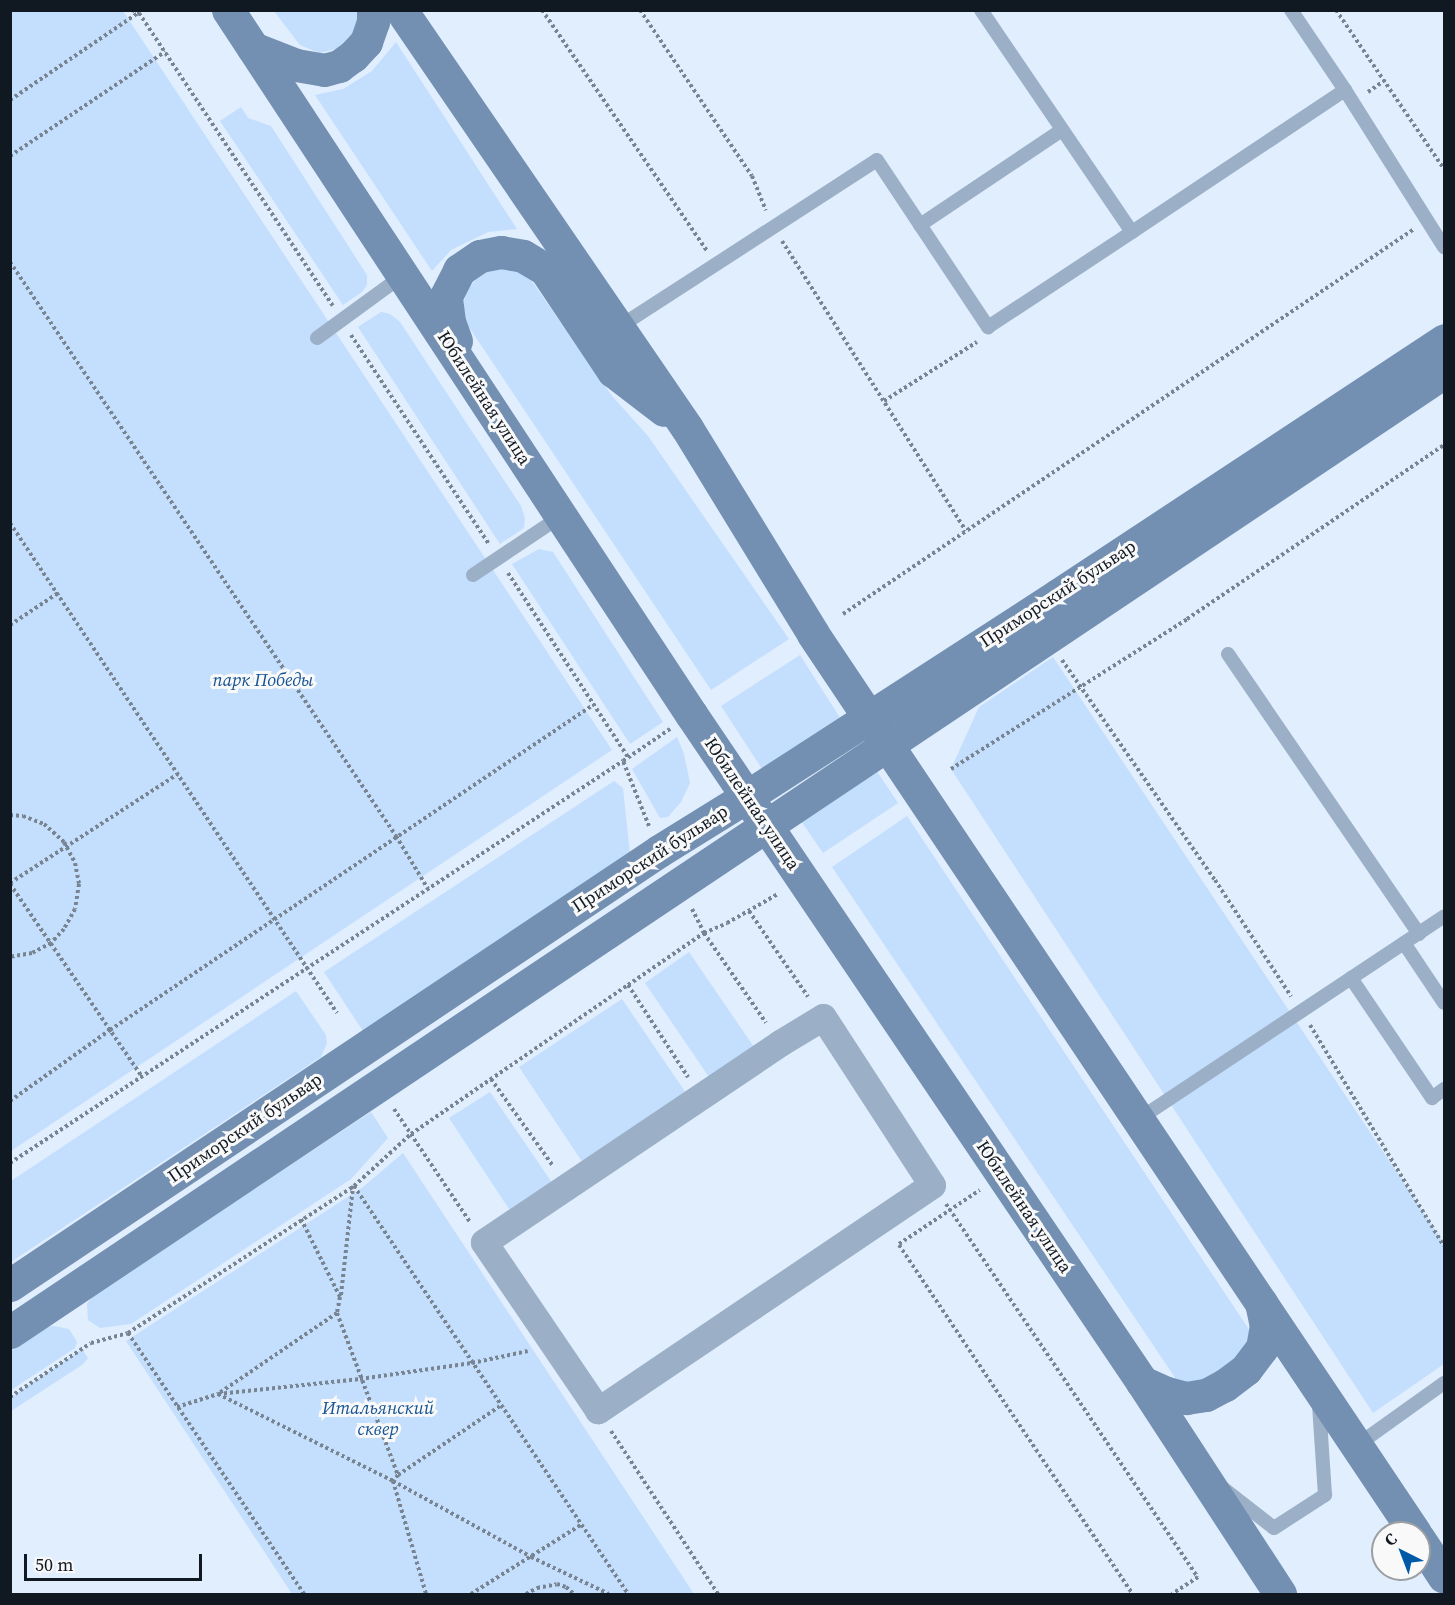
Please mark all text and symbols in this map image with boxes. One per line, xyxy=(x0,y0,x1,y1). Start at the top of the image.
street label: Юбилейная улица xyxy=(433,327,535,469)
street label: Приморский бульвар xyxy=(976,536,1140,652)
park label: парк Победы xyxy=(213,669,313,691)
street label: Юбилейная улица xyxy=(700,734,804,874)
street label: Приморский бульвар xyxy=(568,801,732,917)
street label: Приморский бульвар xyxy=(164,1068,326,1188)
street label: Юбилейная улица xyxy=(972,1137,1076,1277)
park label: Итальянский сквер xyxy=(322,1398,434,1440)
north arrow xyxy=(1371,1521,1431,1581)
text: С xyxy=(1379,1528,1401,1551)
scale bar xyxy=(27,1542,206,1580)
text: 50 m xyxy=(35,1552,73,1577)

